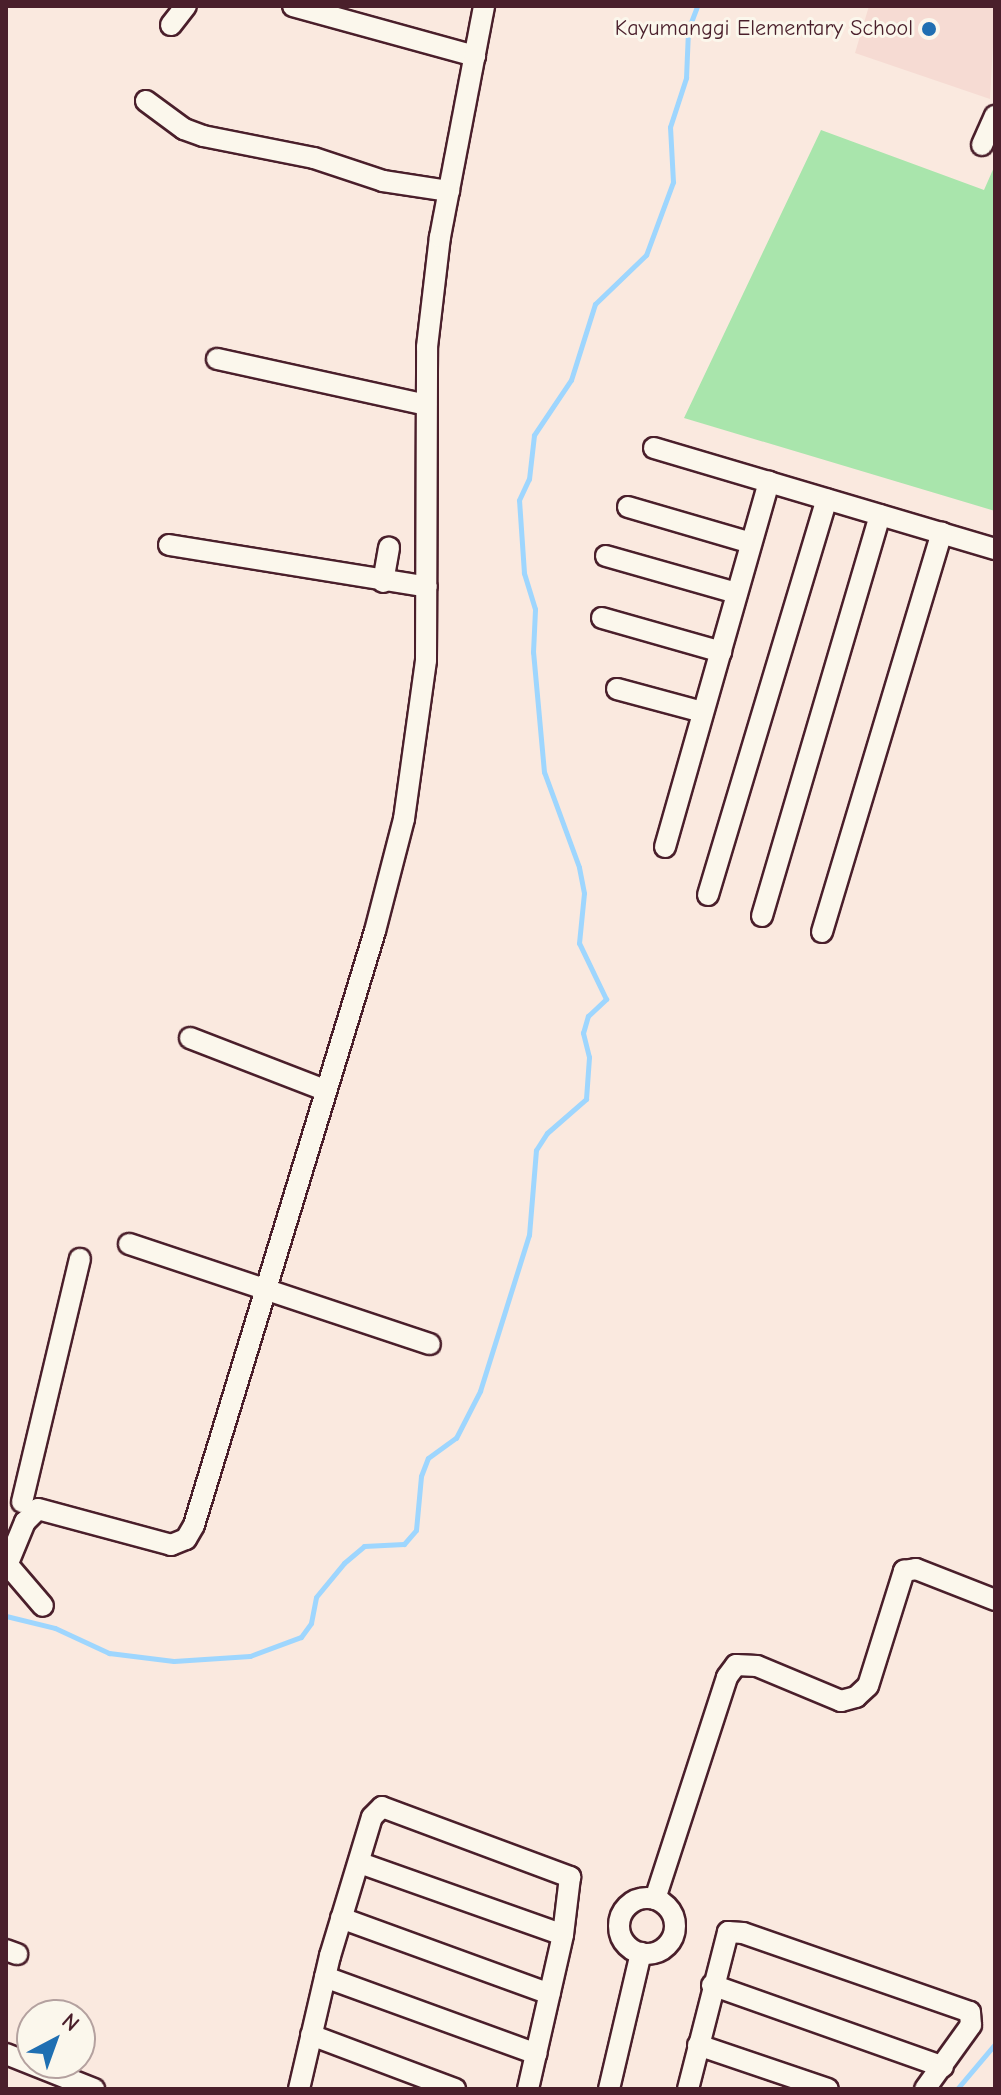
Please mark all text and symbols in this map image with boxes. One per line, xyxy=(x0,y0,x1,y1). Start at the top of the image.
place label: Kayumanggi Elementary School xyxy=(615,16,913,42)
marker: Kayumanggi Elementary School xyxy=(920,20,938,38)
north arrow xyxy=(16,1999,96,2079)
text: N xyxy=(56,2008,84,2037)

